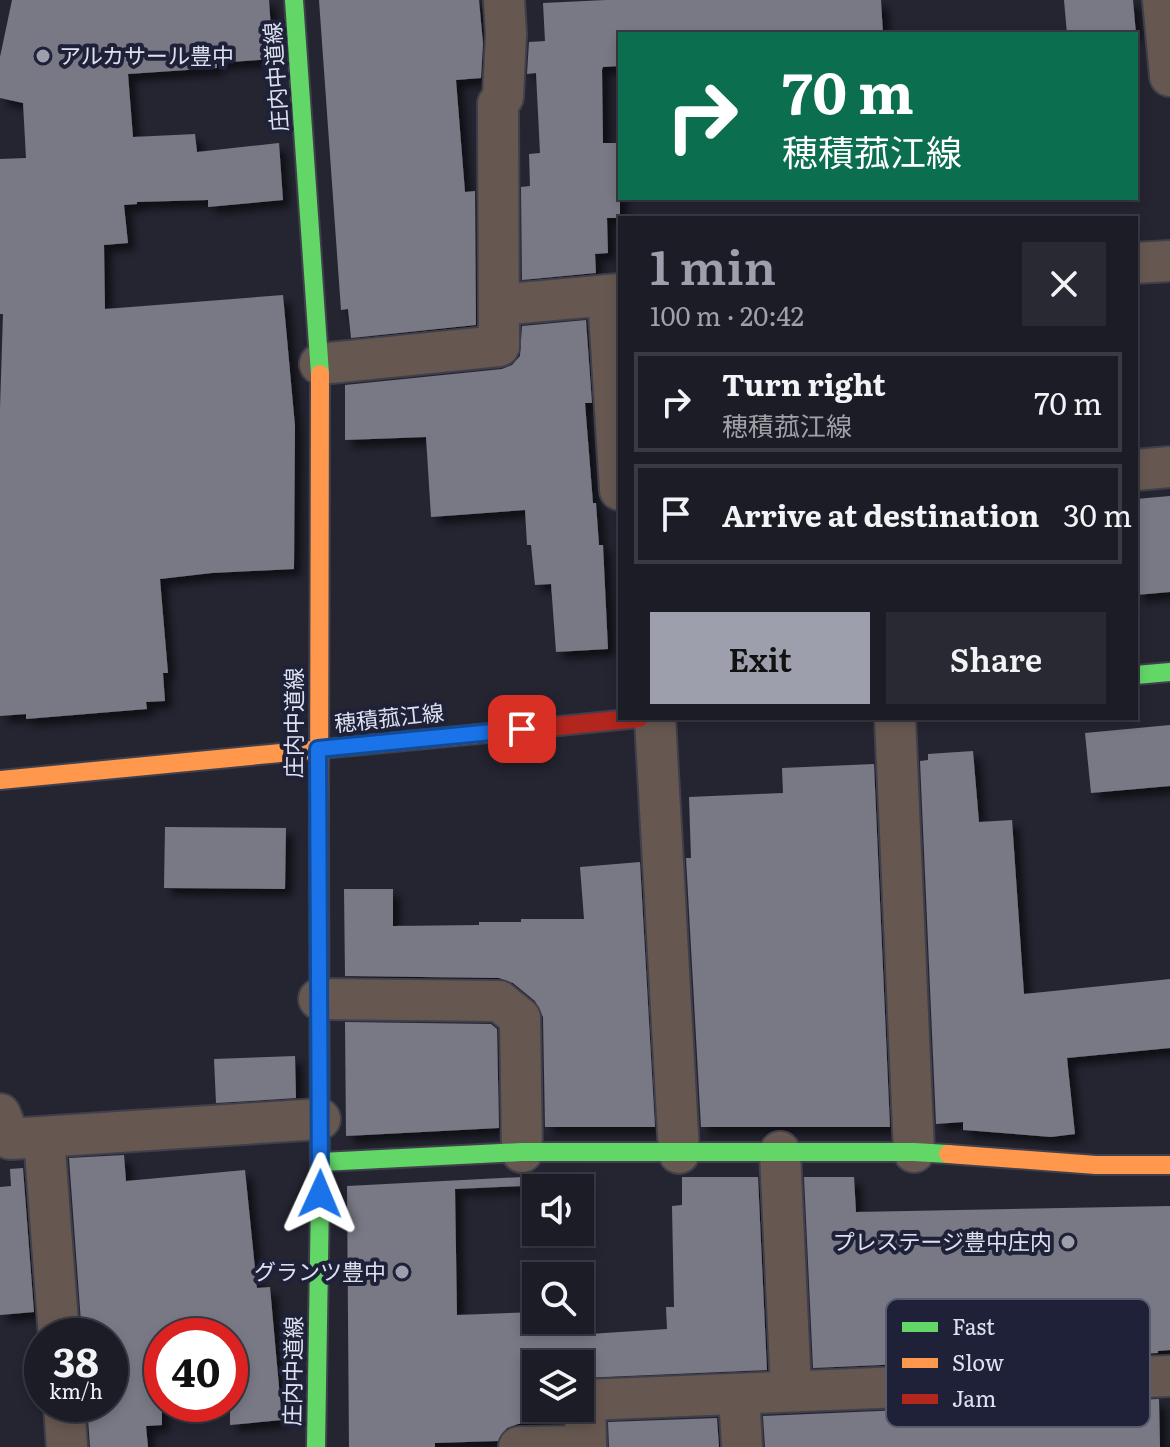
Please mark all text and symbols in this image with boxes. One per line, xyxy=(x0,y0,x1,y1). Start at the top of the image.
street label: 庄内中道線 xyxy=(254,21,295,133)
place label: アルカサール豊中 xyxy=(59,38,234,71)
marker: アルカサール豊中 xyxy=(34,47,52,65)
text: 70 m xyxy=(782,48,914,131)
icon: right xyxy=(650,64,754,168)
text: 穂積菰江線 xyxy=(782,124,962,177)
text: 1 min xyxy=(650,229,776,300)
button: close xyxy=(1022,242,1106,326)
text: 100 m · 20:42 xyxy=(650,295,804,334)
text: Turn right xyxy=(722,361,886,405)
icon: right xyxy=(654,380,698,424)
text: 70 m xyxy=(1034,380,1102,424)
text: 穂積菰江線 xyxy=(722,405,852,444)
icon: arrive xyxy=(654,492,698,536)
text: Arrive at destination xyxy=(722,492,1039,536)
text: 30 m xyxy=(1063,492,1132,536)
button: Exit xyxy=(650,612,870,704)
button: Share xyxy=(886,612,1106,704)
street label: 庄内中道線 xyxy=(276,668,309,778)
street label: 穂積菰江線 xyxy=(332,694,445,739)
pin xyxy=(488,695,556,763)
icon: arrive xyxy=(500,707,544,751)
position arrow xyxy=(278,1152,362,1236)
map controls xyxy=(522,1174,594,1422)
button: sound xyxy=(522,1174,594,1246)
place label: プレステージ豊中庄内 xyxy=(832,1224,1052,1257)
marker: プレステージ豊中庄内 xyxy=(1059,1233,1077,1251)
place label: グランツ豊中 xyxy=(254,1254,386,1287)
button: search xyxy=(522,1262,594,1334)
marker: グランツ豊中 xyxy=(393,1263,411,1281)
legend xyxy=(886,1299,1150,1427)
text: Fast xyxy=(952,1309,995,1342)
street label: 庄内中道線 xyxy=(274,1316,309,1426)
speed limit sign: 40 xyxy=(144,1318,248,1422)
text: 38 xyxy=(53,1330,99,1389)
text: Slow xyxy=(952,1345,1004,1378)
button: layers xyxy=(522,1350,594,1422)
text: km/h xyxy=(49,1375,103,1405)
text: Jam xyxy=(952,1381,996,1414)

